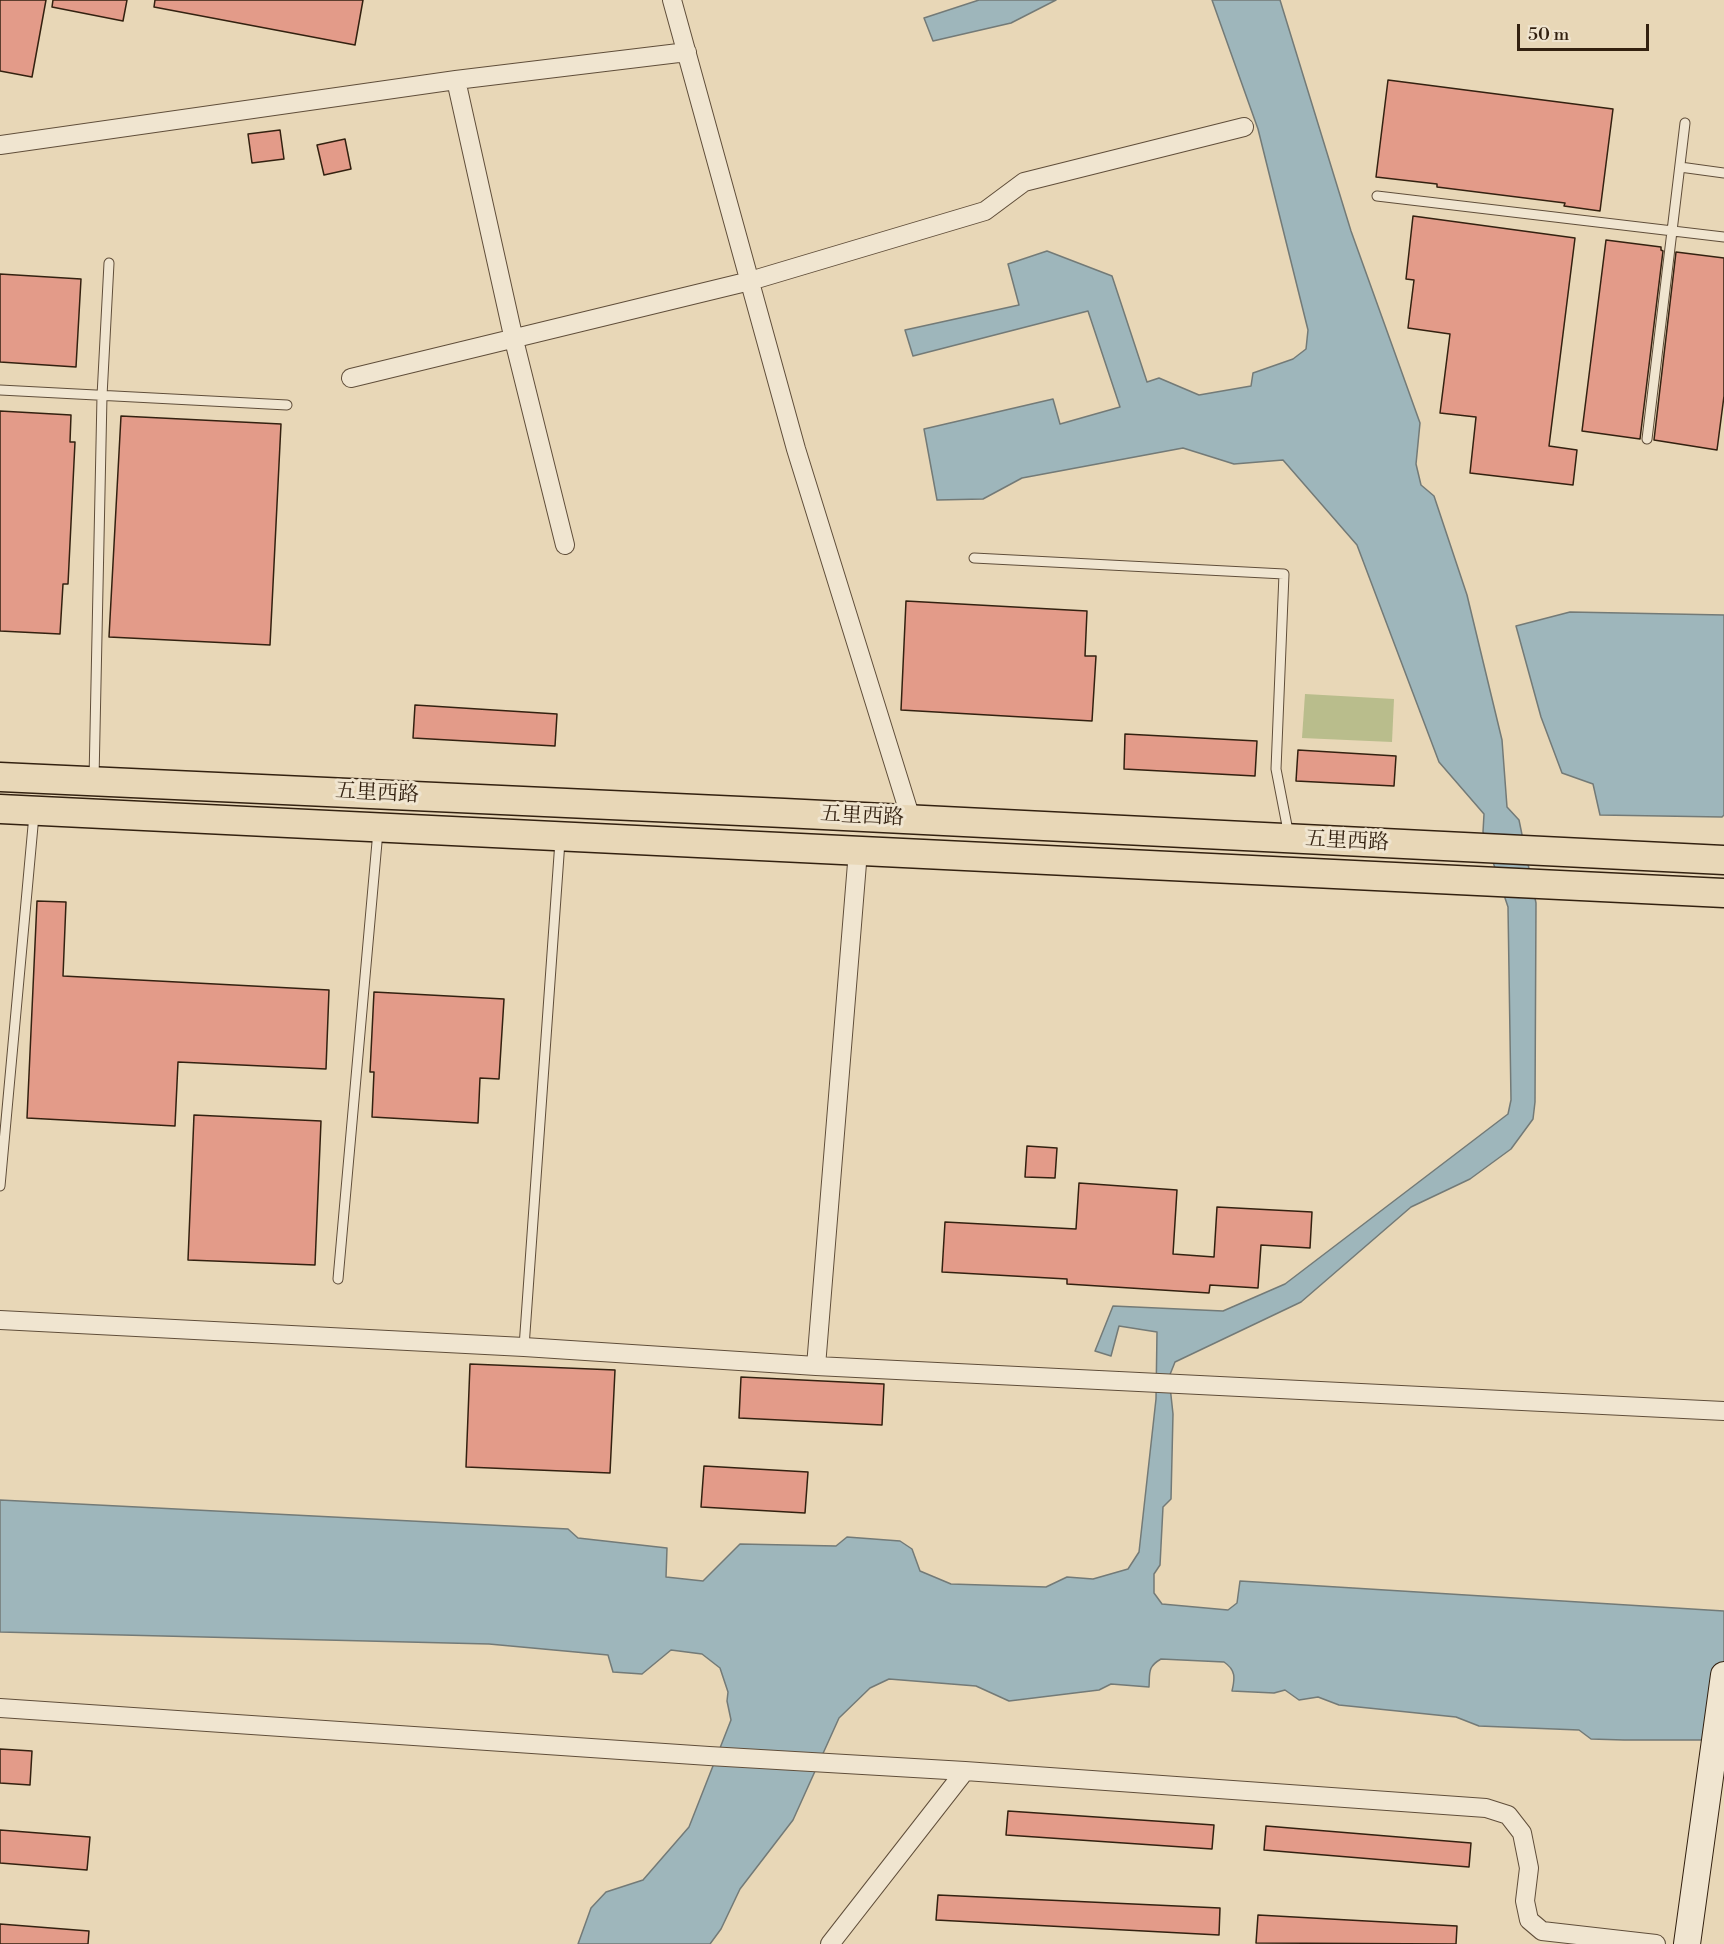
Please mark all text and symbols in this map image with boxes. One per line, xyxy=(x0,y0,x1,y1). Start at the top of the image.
scale bar xyxy=(1520,12,1652,50)
text: 50 m xyxy=(1528,23,1569,46)
street label: 五里西路 xyxy=(334,779,420,809)
street label: 五里西路 xyxy=(819,802,905,832)
street label: 五里西路 xyxy=(1304,827,1390,857)

